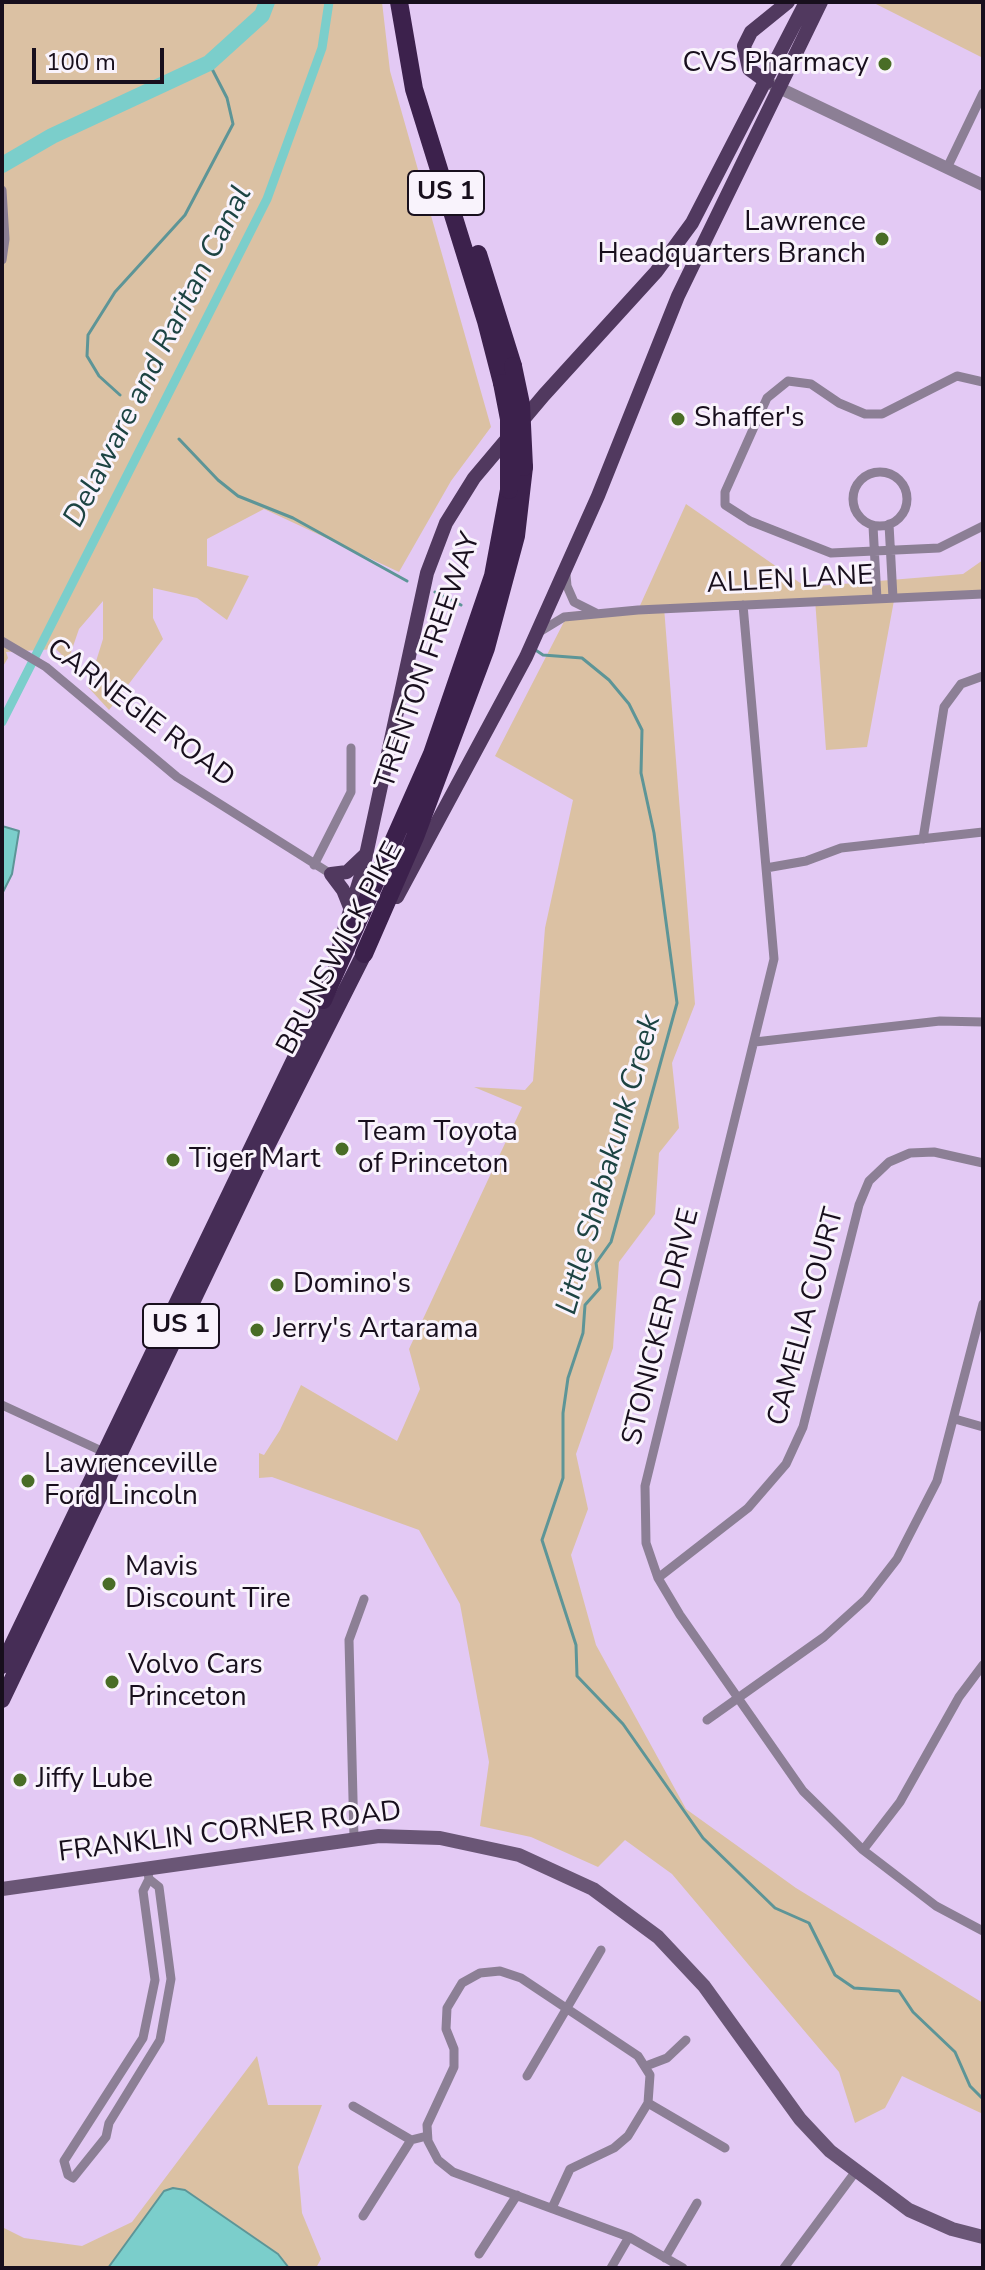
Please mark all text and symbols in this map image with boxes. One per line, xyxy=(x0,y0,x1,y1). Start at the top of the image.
scale bar xyxy=(36,32,168,82)
text: 100 m xyxy=(46,46,116,78)
place label: CVS Pharmacy xyxy=(682,47,869,81)
marker: CVS Pharmacy xyxy=(876,55,894,73)
road number: US 1 xyxy=(408,171,484,215)
water label: Delaware and Raritan Canal xyxy=(57,180,261,534)
place label: Lawrence Headquarters Branch xyxy=(597,206,866,272)
marker: Lawrence Headquarters Branch xyxy=(873,230,891,248)
place label: Shaffer's xyxy=(694,402,804,436)
marker: Shaffer's xyxy=(669,410,687,428)
street label: TRENTON FREEWAY xyxy=(369,528,489,794)
street label: ALLEN LANE xyxy=(706,560,874,602)
street label: CARNEGIE ROAD xyxy=(39,632,241,796)
street label: BRUNSWICK PIKE xyxy=(271,837,411,1061)
water label: Little Shabakunk Creek xyxy=(550,1011,670,1319)
place label: Team Toyota of Princeton xyxy=(358,1116,518,1182)
marker: Team Toyota of Princeton xyxy=(333,1140,351,1158)
place label: Tiger Mart xyxy=(189,1143,320,1177)
marker: Tiger Mart xyxy=(164,1151,182,1169)
street label: CAMELIA COURT xyxy=(762,1204,852,1430)
street label: STONICKER DRIVE xyxy=(616,1205,708,1449)
place label: Domino's xyxy=(293,1268,411,1302)
marker: Domino's xyxy=(268,1276,286,1294)
road number: US 1 xyxy=(143,1304,219,1348)
place label: Jerry's Artarama xyxy=(273,1313,478,1347)
marker: Jerry's Artarama xyxy=(248,1321,266,1339)
place label: Lawrenceville Ford Lincoln xyxy=(44,1448,218,1514)
marker: Lawrenceville Ford Lincoln xyxy=(19,1472,37,1490)
place label: Mavis Discount Tire xyxy=(125,1551,291,1617)
marker: Mavis Discount Tire xyxy=(100,1575,118,1593)
place label: Volvo Cars Princeton xyxy=(128,1649,263,1715)
marker: Volvo Cars Princeton xyxy=(103,1673,121,1691)
place label: Jiffy Lube xyxy=(36,1763,153,1797)
marker: Jiffy Lube xyxy=(11,1771,29,1789)
street label: FRANKLIN CORNER ROAD xyxy=(57,1795,403,1871)

